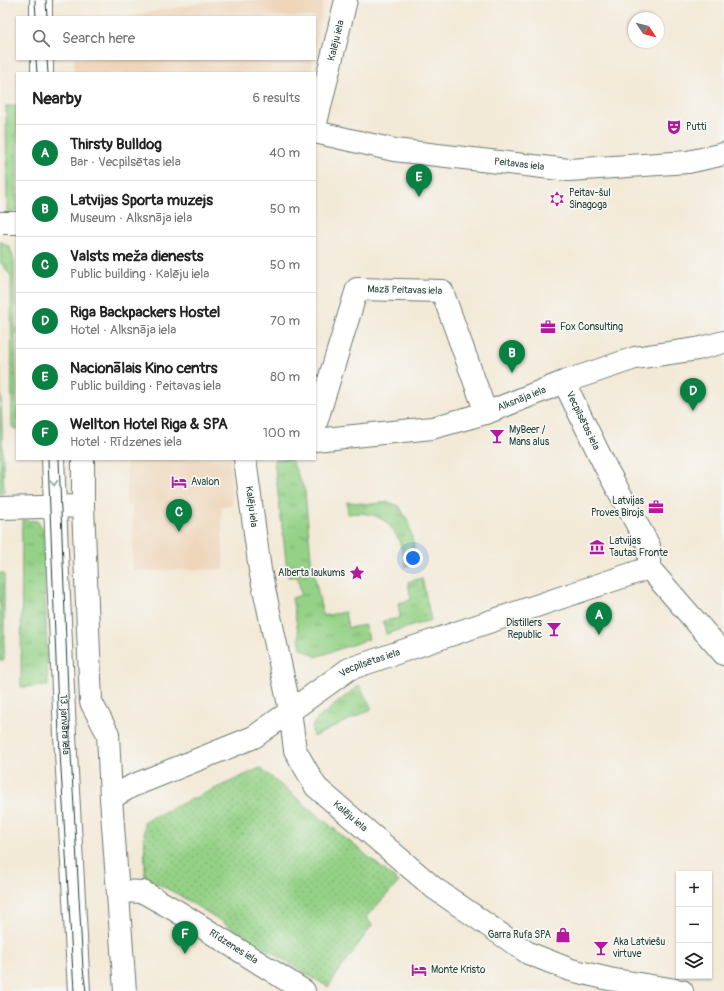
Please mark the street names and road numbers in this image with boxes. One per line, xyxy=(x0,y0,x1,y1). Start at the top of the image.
street label: Kalēju iela xyxy=(325,19,347,62)
street label: Peitavas iela xyxy=(493,155,545,173)
street label: Mazā Peitavas iela xyxy=(367,283,443,297)
street label: Alksnāja iela xyxy=(496,384,548,414)
street label: Vecpilsētas iela xyxy=(563,389,602,452)
street label: Kalēju iela xyxy=(243,485,260,528)
street label: Vecpilsētas iela xyxy=(337,646,402,680)
street label: 13. janvāra iela xyxy=(57,694,72,755)
street label: Kalēju iela xyxy=(330,798,370,835)
street label: Rīdzenes iela xyxy=(207,927,261,967)

